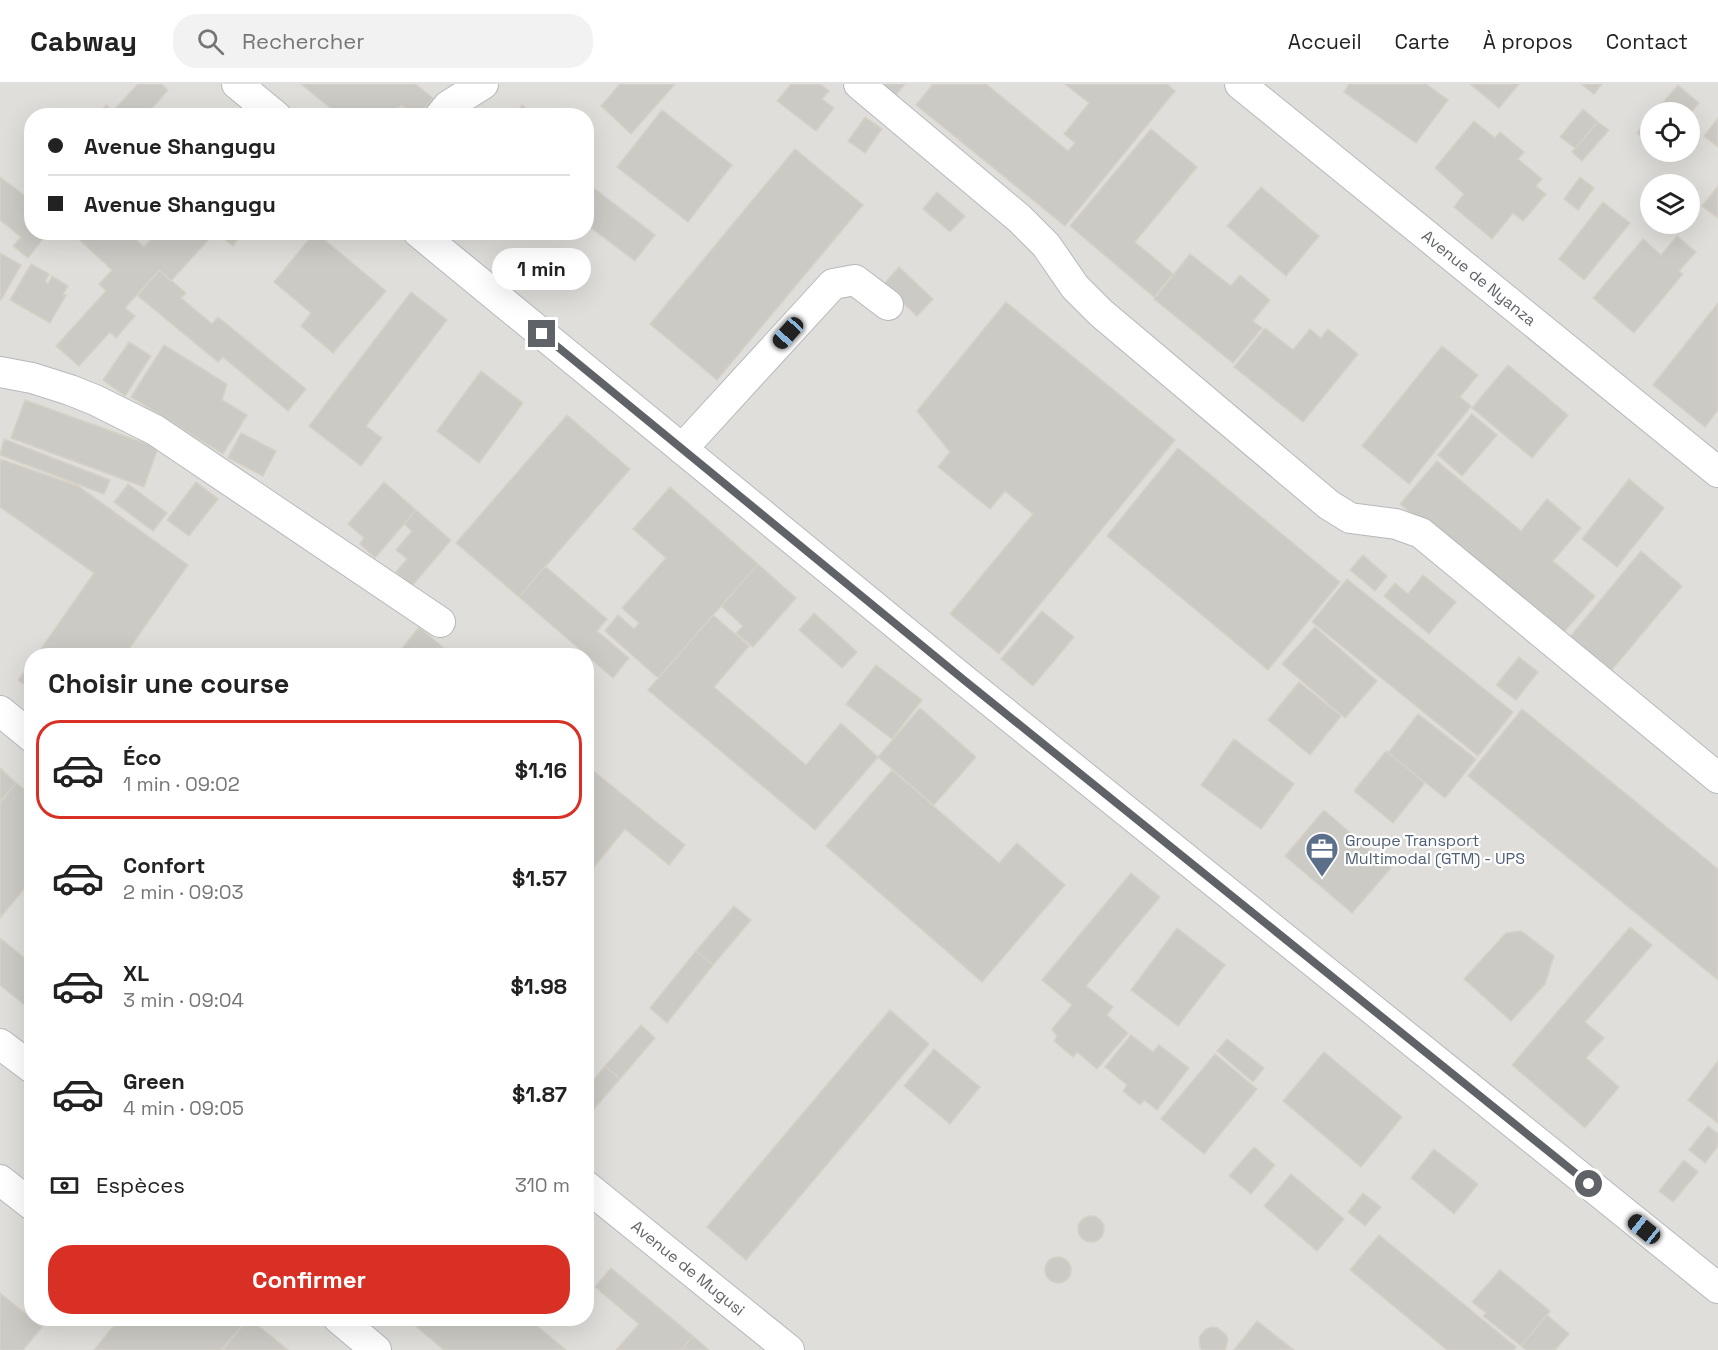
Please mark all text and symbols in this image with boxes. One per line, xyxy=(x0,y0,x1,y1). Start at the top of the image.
search box xyxy=(173,14,593,68)
text: Cabway xyxy=(30,23,137,59)
icon: search xyxy=(194,25,227,58)
text: Rechercher xyxy=(242,27,364,55)
text: Accueil xyxy=(1288,28,1362,55)
text: Carte xyxy=(1395,28,1450,55)
text: À propos xyxy=(1483,28,1573,55)
text: Contact xyxy=(1606,28,1688,55)
map controls xyxy=(1640,102,1700,234)
button: locate xyxy=(1640,102,1700,162)
text: Avenue Shangugu xyxy=(84,132,276,160)
button: layers xyxy=(1640,174,1700,234)
text: Avenue Shangugu xyxy=(84,190,276,218)
street label: Avenue de Nyanza xyxy=(1417,225,1541,331)
callout: 1 min xyxy=(492,247,592,289)
text: 1 min xyxy=(517,256,566,282)
car xyxy=(769,314,807,352)
route end xyxy=(528,320,555,347)
text: Choisir une course xyxy=(48,666,289,701)
icon: car xyxy=(51,743,105,797)
text: Éco xyxy=(123,743,162,771)
text: $1.16 xyxy=(515,756,567,784)
text: 1 min · 09:02 xyxy=(123,771,240,797)
place label: Groupe Transport Multimodal (GTM) - UPS xyxy=(1345,830,1525,869)
office icon: Groupe Transport Multimodal (GTM) - UPS xyxy=(1304,831,1340,878)
icon: car xyxy=(51,851,105,905)
text: Confort xyxy=(123,851,205,879)
text: $1.57 xyxy=(512,864,567,892)
text: 2 min · 09:03 xyxy=(123,879,244,905)
icon: car xyxy=(51,959,105,1013)
text: XL xyxy=(123,959,149,987)
text: $1.98 xyxy=(510,972,567,1000)
text: 3 min · 09:04 xyxy=(123,987,244,1013)
icon: car xyxy=(51,1067,105,1121)
text: Green xyxy=(123,1067,185,1095)
text: $1.87 xyxy=(512,1080,567,1108)
text: 4 min · 09:05 xyxy=(123,1095,244,1121)
icon: cash xyxy=(48,1169,81,1202)
route start xyxy=(1575,1170,1602,1197)
text: Espèces xyxy=(96,1171,185,1199)
text: 310 m xyxy=(515,1172,570,1198)
car xyxy=(1624,1211,1664,1247)
street label: Avenue de Mugusi xyxy=(627,1216,749,1320)
button: Confirmer xyxy=(48,1245,570,1314)

